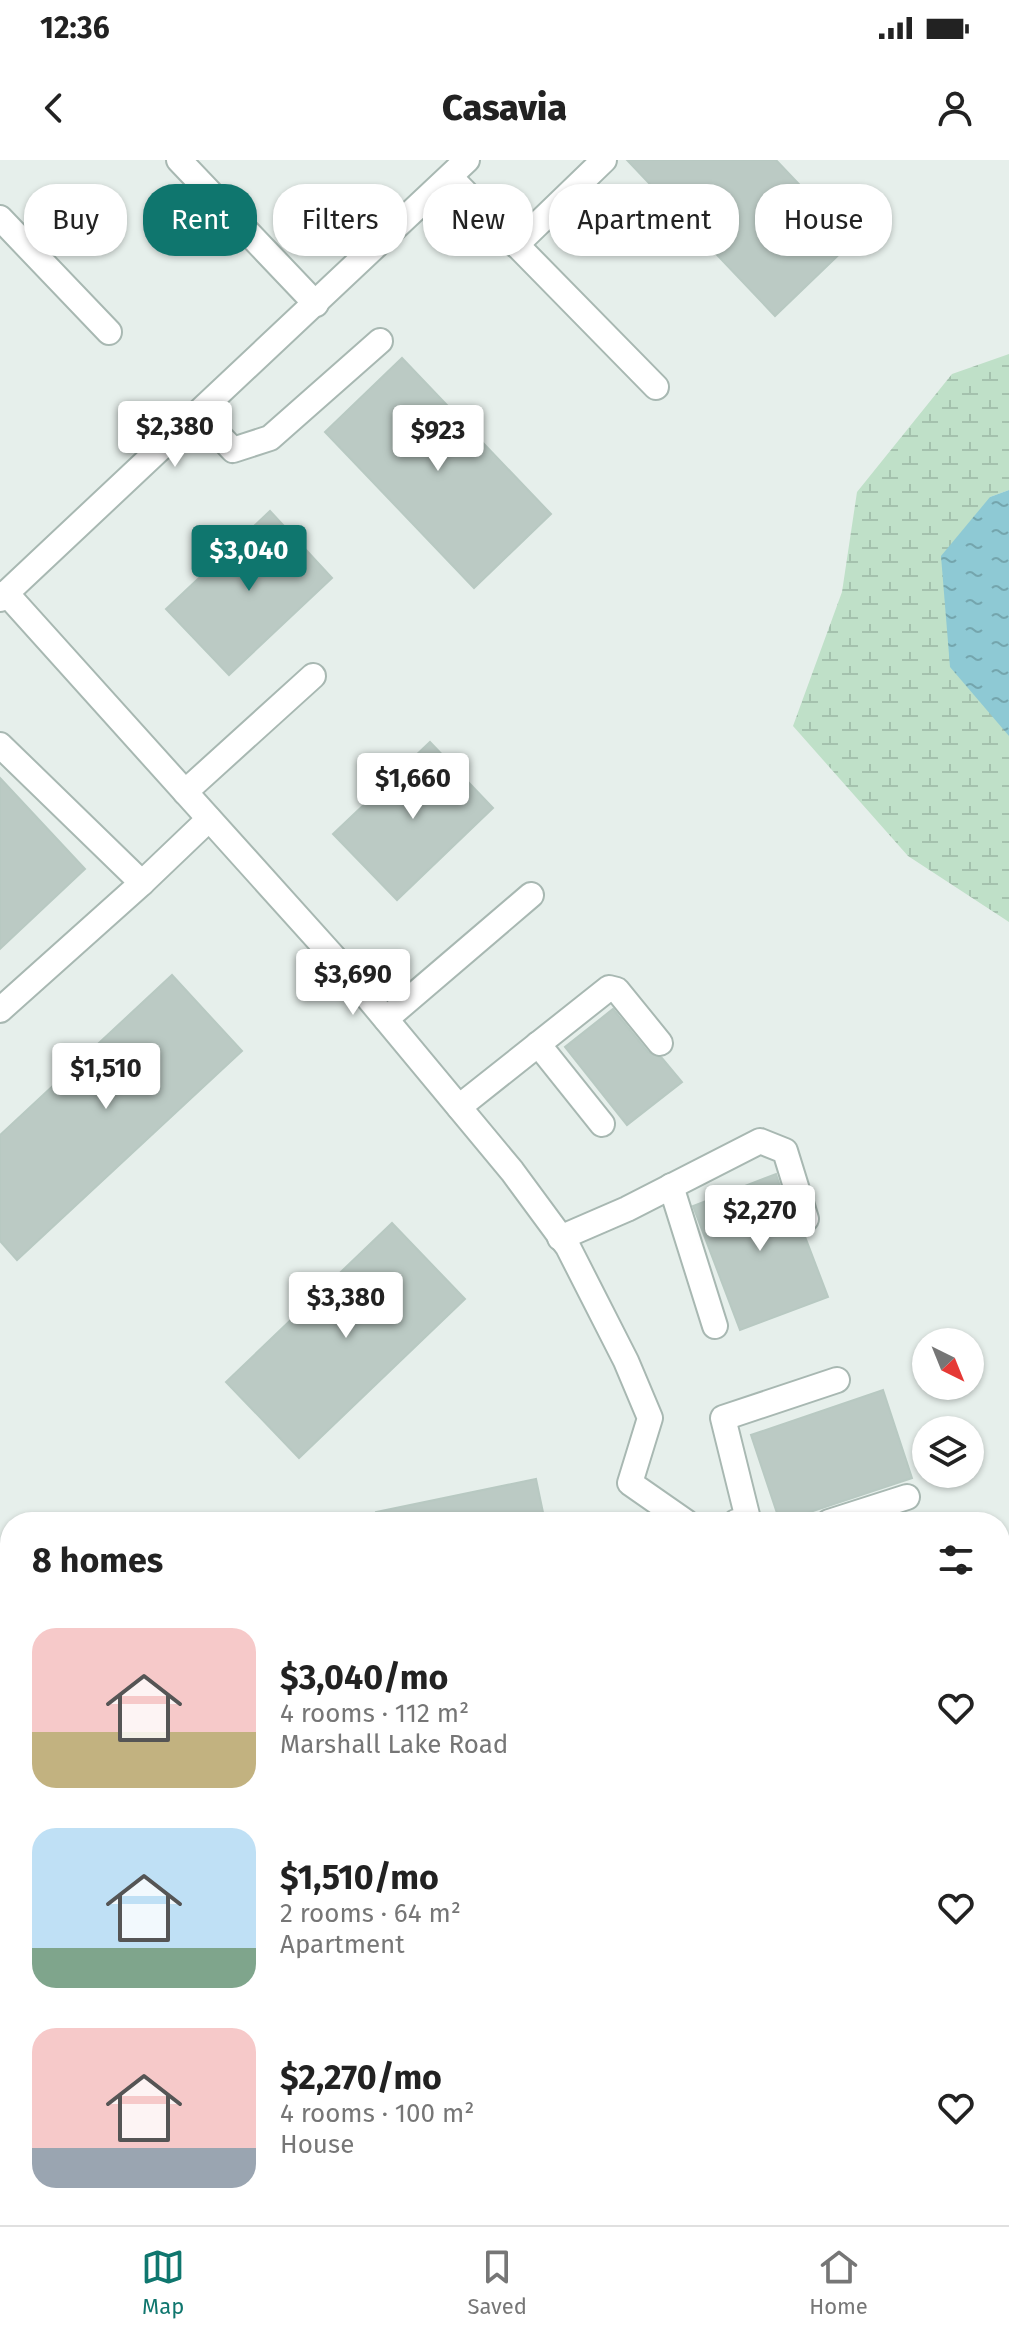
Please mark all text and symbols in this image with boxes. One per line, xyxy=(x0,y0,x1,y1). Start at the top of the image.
text: 12:36 xyxy=(40,10,110,46)
icon: back xyxy=(32,86,76,130)
text: Casavia xyxy=(442,86,567,130)
icon: person xyxy=(933,86,977,130)
chip: Buy xyxy=(24,184,127,256)
chip: Rent xyxy=(143,184,257,256)
chip: Filters xyxy=(273,184,407,256)
chip: New xyxy=(423,184,533,256)
chip: Apartment xyxy=(549,184,739,256)
chip: House xyxy=(755,184,892,256)
pin: $2,380 xyxy=(110,401,240,469)
pin: $923 xyxy=(391,405,485,473)
text: $2,380 xyxy=(136,411,214,442)
text: $923 xyxy=(411,415,465,446)
pin: $3,040 xyxy=(184,525,314,593)
text: $3,040 xyxy=(210,535,288,566)
pin: $1,660 xyxy=(348,753,478,821)
text: $1,660 xyxy=(375,763,451,794)
pin: $3,690 xyxy=(288,949,418,1017)
text: $3,690 xyxy=(314,959,392,990)
pin: $1,510 xyxy=(41,1043,171,1111)
text: $1,510 xyxy=(70,1053,142,1084)
pin: $2,270 xyxy=(695,1185,825,1253)
text: $2,270 xyxy=(723,1195,797,1226)
pin: $3,380 xyxy=(281,1272,411,1340)
text: $3,380 xyxy=(307,1282,385,1313)
north arrow xyxy=(912,1328,984,1400)
map controls xyxy=(912,1328,984,1488)
button: layers xyxy=(912,1416,984,1488)
icon: filters xyxy=(934,1538,978,1582)
text: 8 homes xyxy=(32,1540,163,1581)
text: $3,040/mo xyxy=(280,1657,448,1698)
icon: home xyxy=(96,1660,192,1756)
icon: heart xyxy=(934,1686,978,1730)
text: 4 rooms · 112 m² xyxy=(280,1698,469,1729)
text: Marshall Lake Road xyxy=(280,1729,508,1760)
text: $1,510/mo xyxy=(280,1857,439,1898)
icon: home xyxy=(96,1860,192,1956)
icon: heart xyxy=(934,1886,978,1930)
text: 2 rooms · 64 m² xyxy=(280,1898,461,1929)
text: Apartment xyxy=(280,1929,405,1960)
text: $2,270/mo xyxy=(280,2057,442,2098)
icon: home xyxy=(96,2060,192,2156)
icon: heart xyxy=(934,2086,978,2130)
text: 4 rooms · 100 m² xyxy=(280,2098,475,2129)
text: House xyxy=(280,2129,354,2160)
tab: Map xyxy=(141,2245,185,2320)
tab: Saved xyxy=(467,2245,527,2320)
tab: Home xyxy=(809,2245,868,2320)

